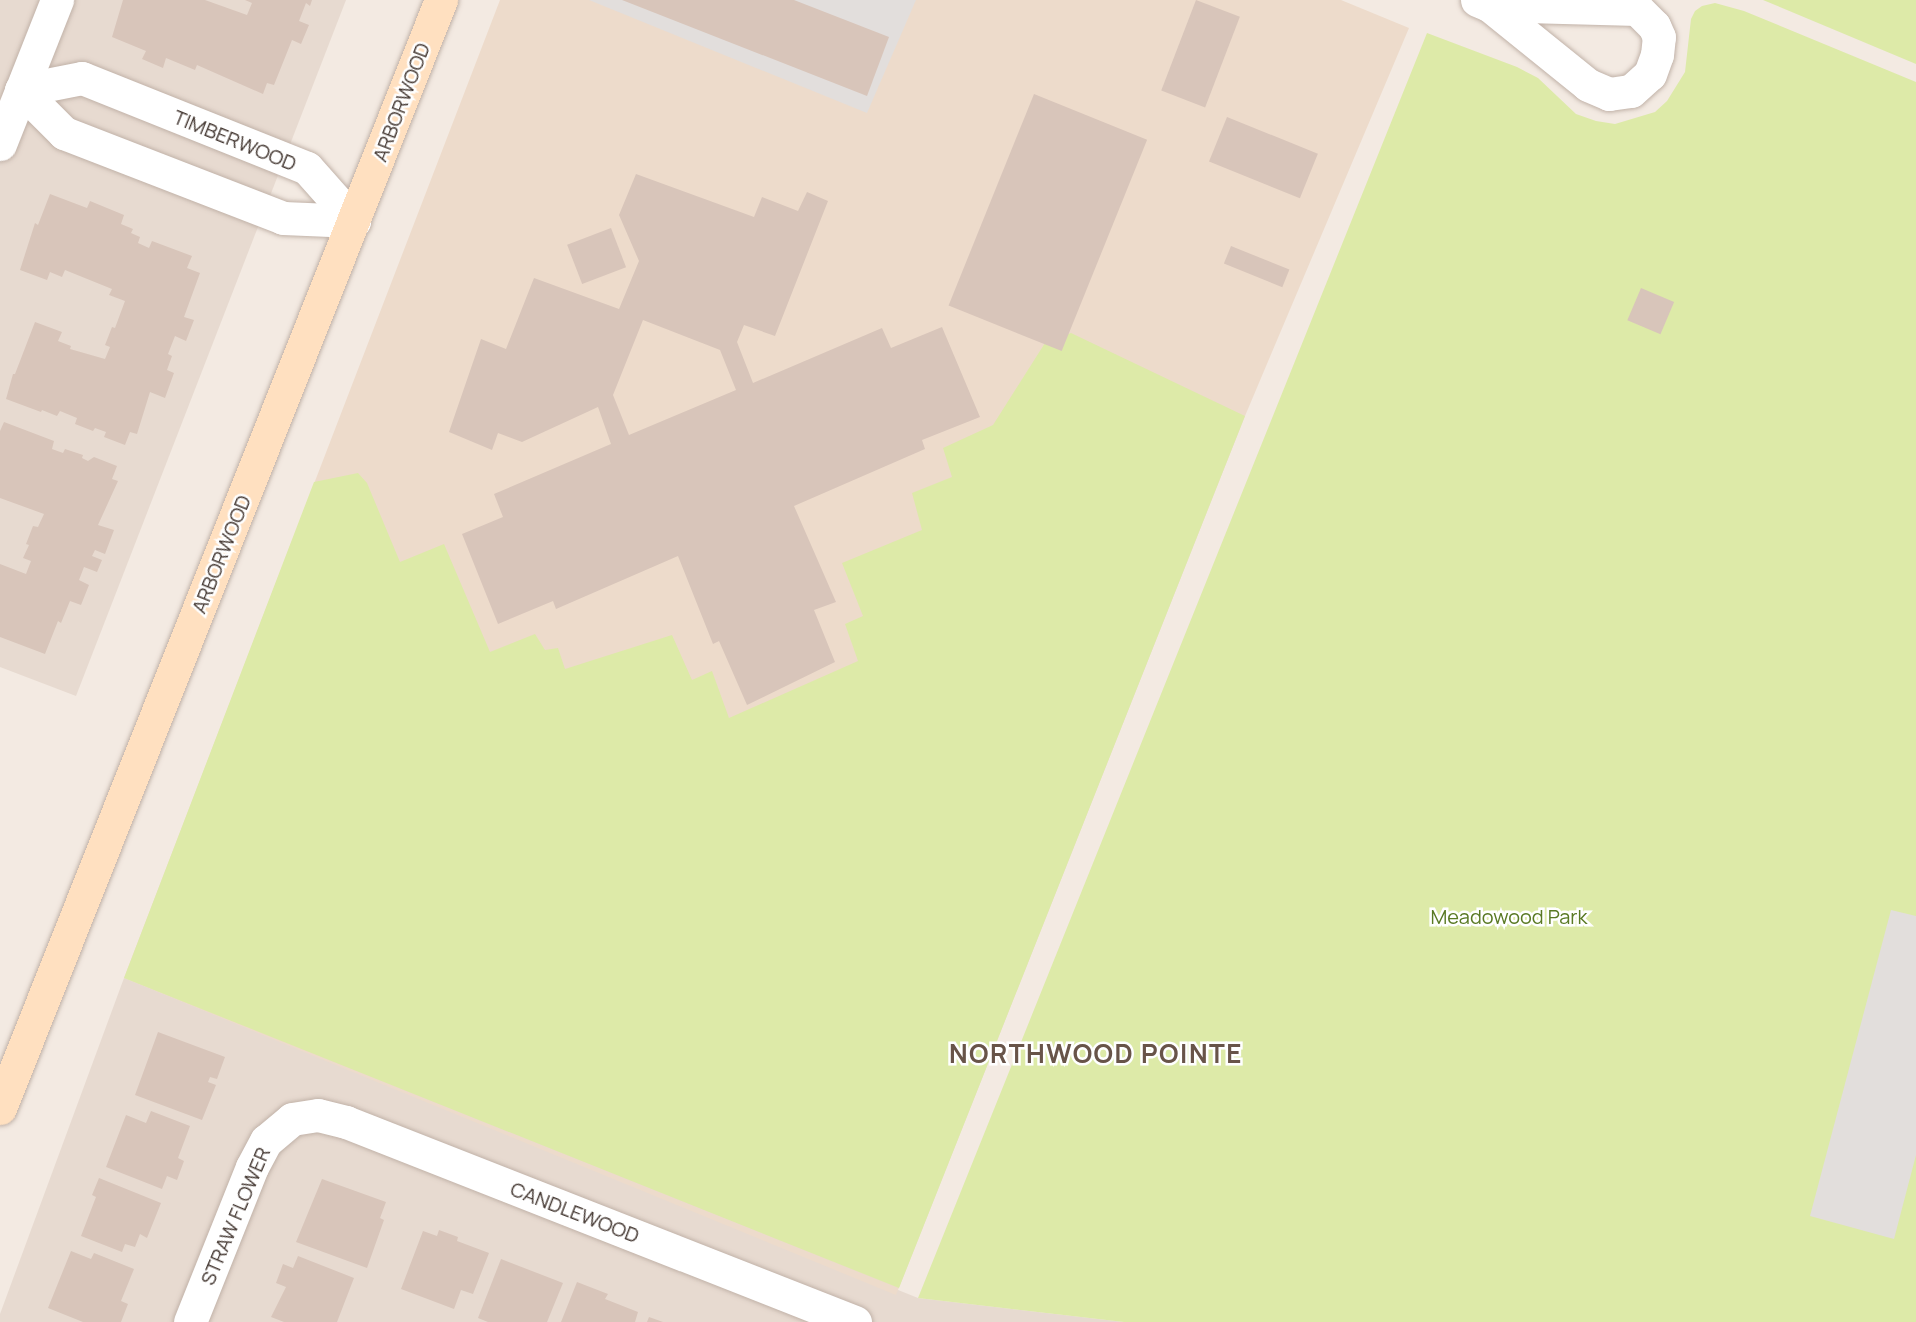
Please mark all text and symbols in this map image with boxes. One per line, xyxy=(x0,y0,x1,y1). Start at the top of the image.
street label: ARBORWOOD xyxy=(367,39,435,165)
street label: TIMBERWOOD xyxy=(170,104,300,176)
street label: ARBORWOOD xyxy=(186,491,256,617)
park label: Meadowood Park xyxy=(1430,904,1588,928)
district label: NORTHWOOD POINTE xyxy=(949,1038,1243,1070)
street label: STRAW FLOWER xyxy=(195,1144,275,1288)
street label: CANDLEWOOD xyxy=(507,1176,643,1248)

